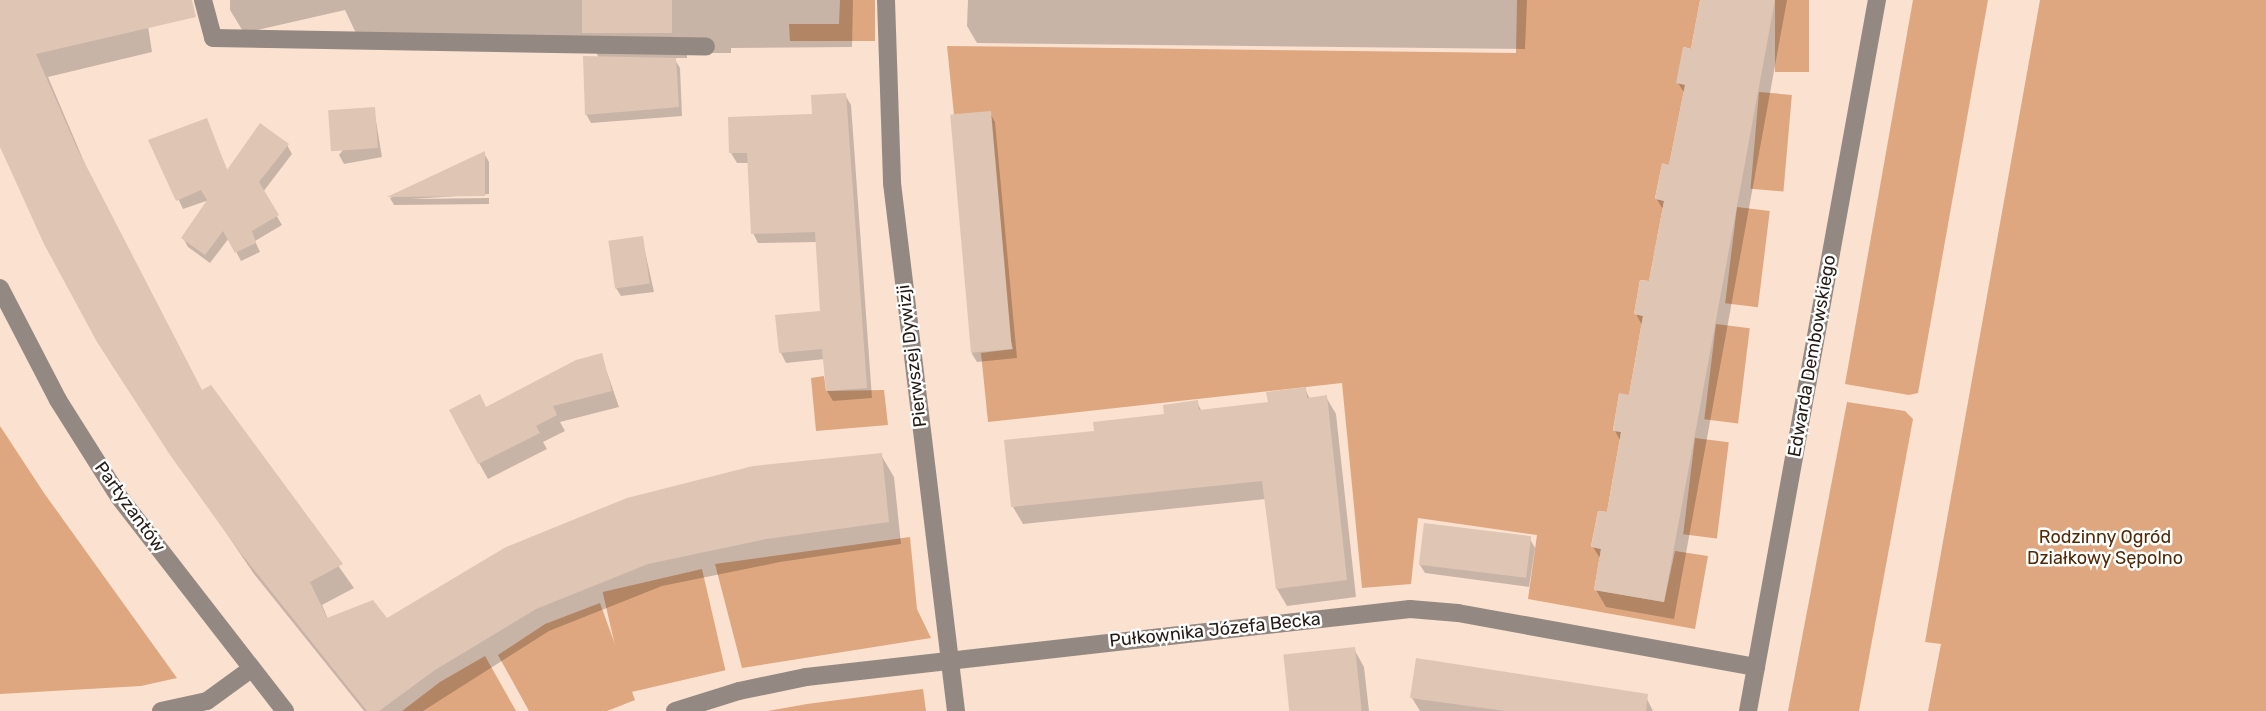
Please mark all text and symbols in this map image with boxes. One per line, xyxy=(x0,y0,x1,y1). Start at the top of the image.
street label: Edwarda Dembowskiego xyxy=(1784,253,1840,459)
street label: Pierwszej Dywizji xyxy=(893,283,931,429)
street label: Partyzantów xyxy=(90,458,170,556)
park label: Rodzinny Ogród Działkowy Sępolno xyxy=(2027,527,2183,570)
street label: Pułkownika Józefa Becka xyxy=(1108,608,1322,652)

